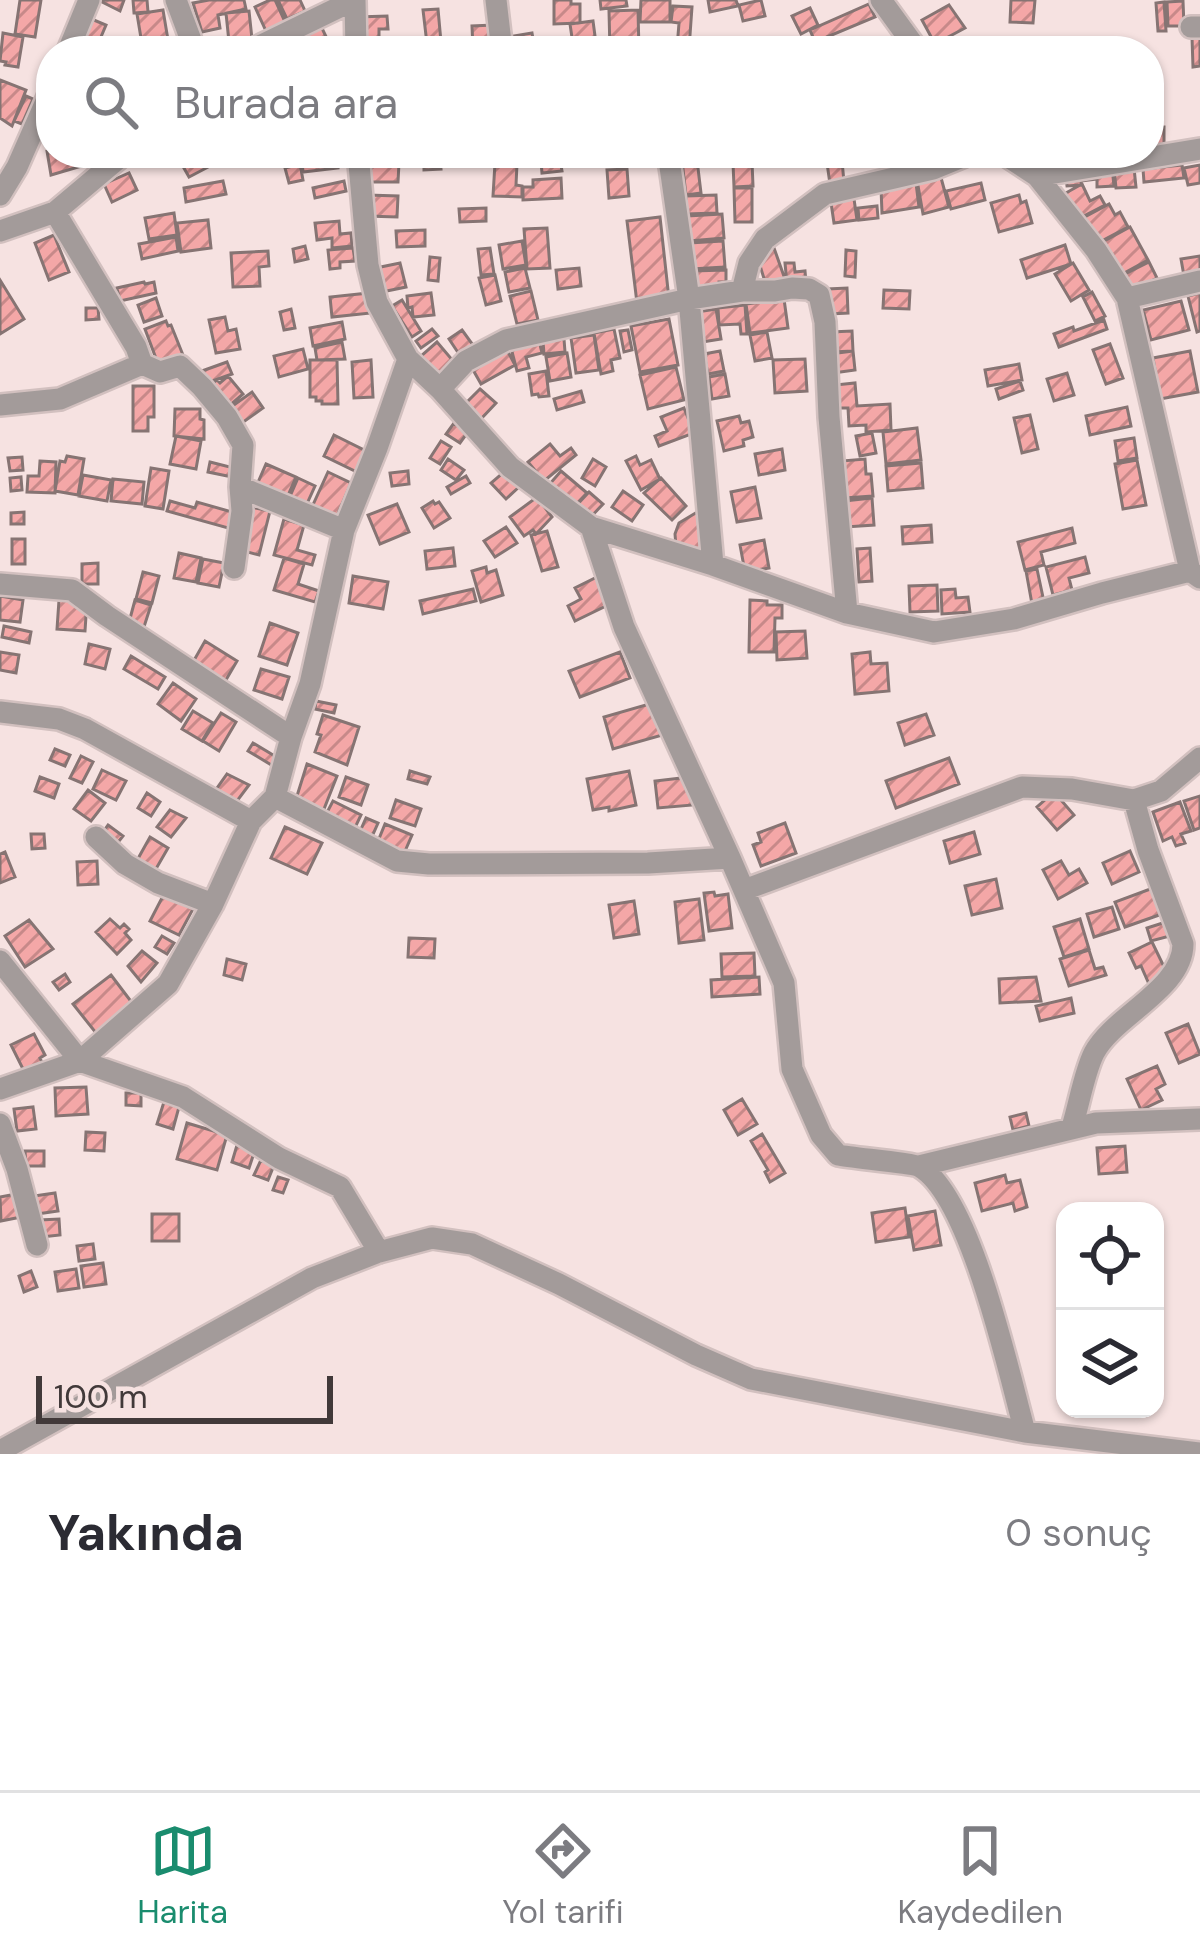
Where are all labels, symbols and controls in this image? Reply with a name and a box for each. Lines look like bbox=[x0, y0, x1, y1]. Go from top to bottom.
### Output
search box bbox=[36, 36, 1164, 168]
icon: search bbox=[78, 69, 144, 135]
text: Burada ara bbox=[174, 73, 398, 132]
map controls bbox=[1056, 1202, 1164, 1418]
button: locate bbox=[1056, 1202, 1164, 1310]
button: layers bbox=[1056, 1310, 1164, 1418]
scale bar bbox=[36, 1370, 333, 1423]
text: 100 m bbox=[54, 1375, 148, 1418]
text: Yakında bbox=[48, 1499, 244, 1566]
text: 0 sonuç bbox=[1005, 1507, 1152, 1558]
tab: Harita bbox=[137, 1818, 228, 1933]
tab: Yol tarifi bbox=[502, 1818, 623, 1933]
tab: Kaydedilen bbox=[898, 1818, 1063, 1933]

